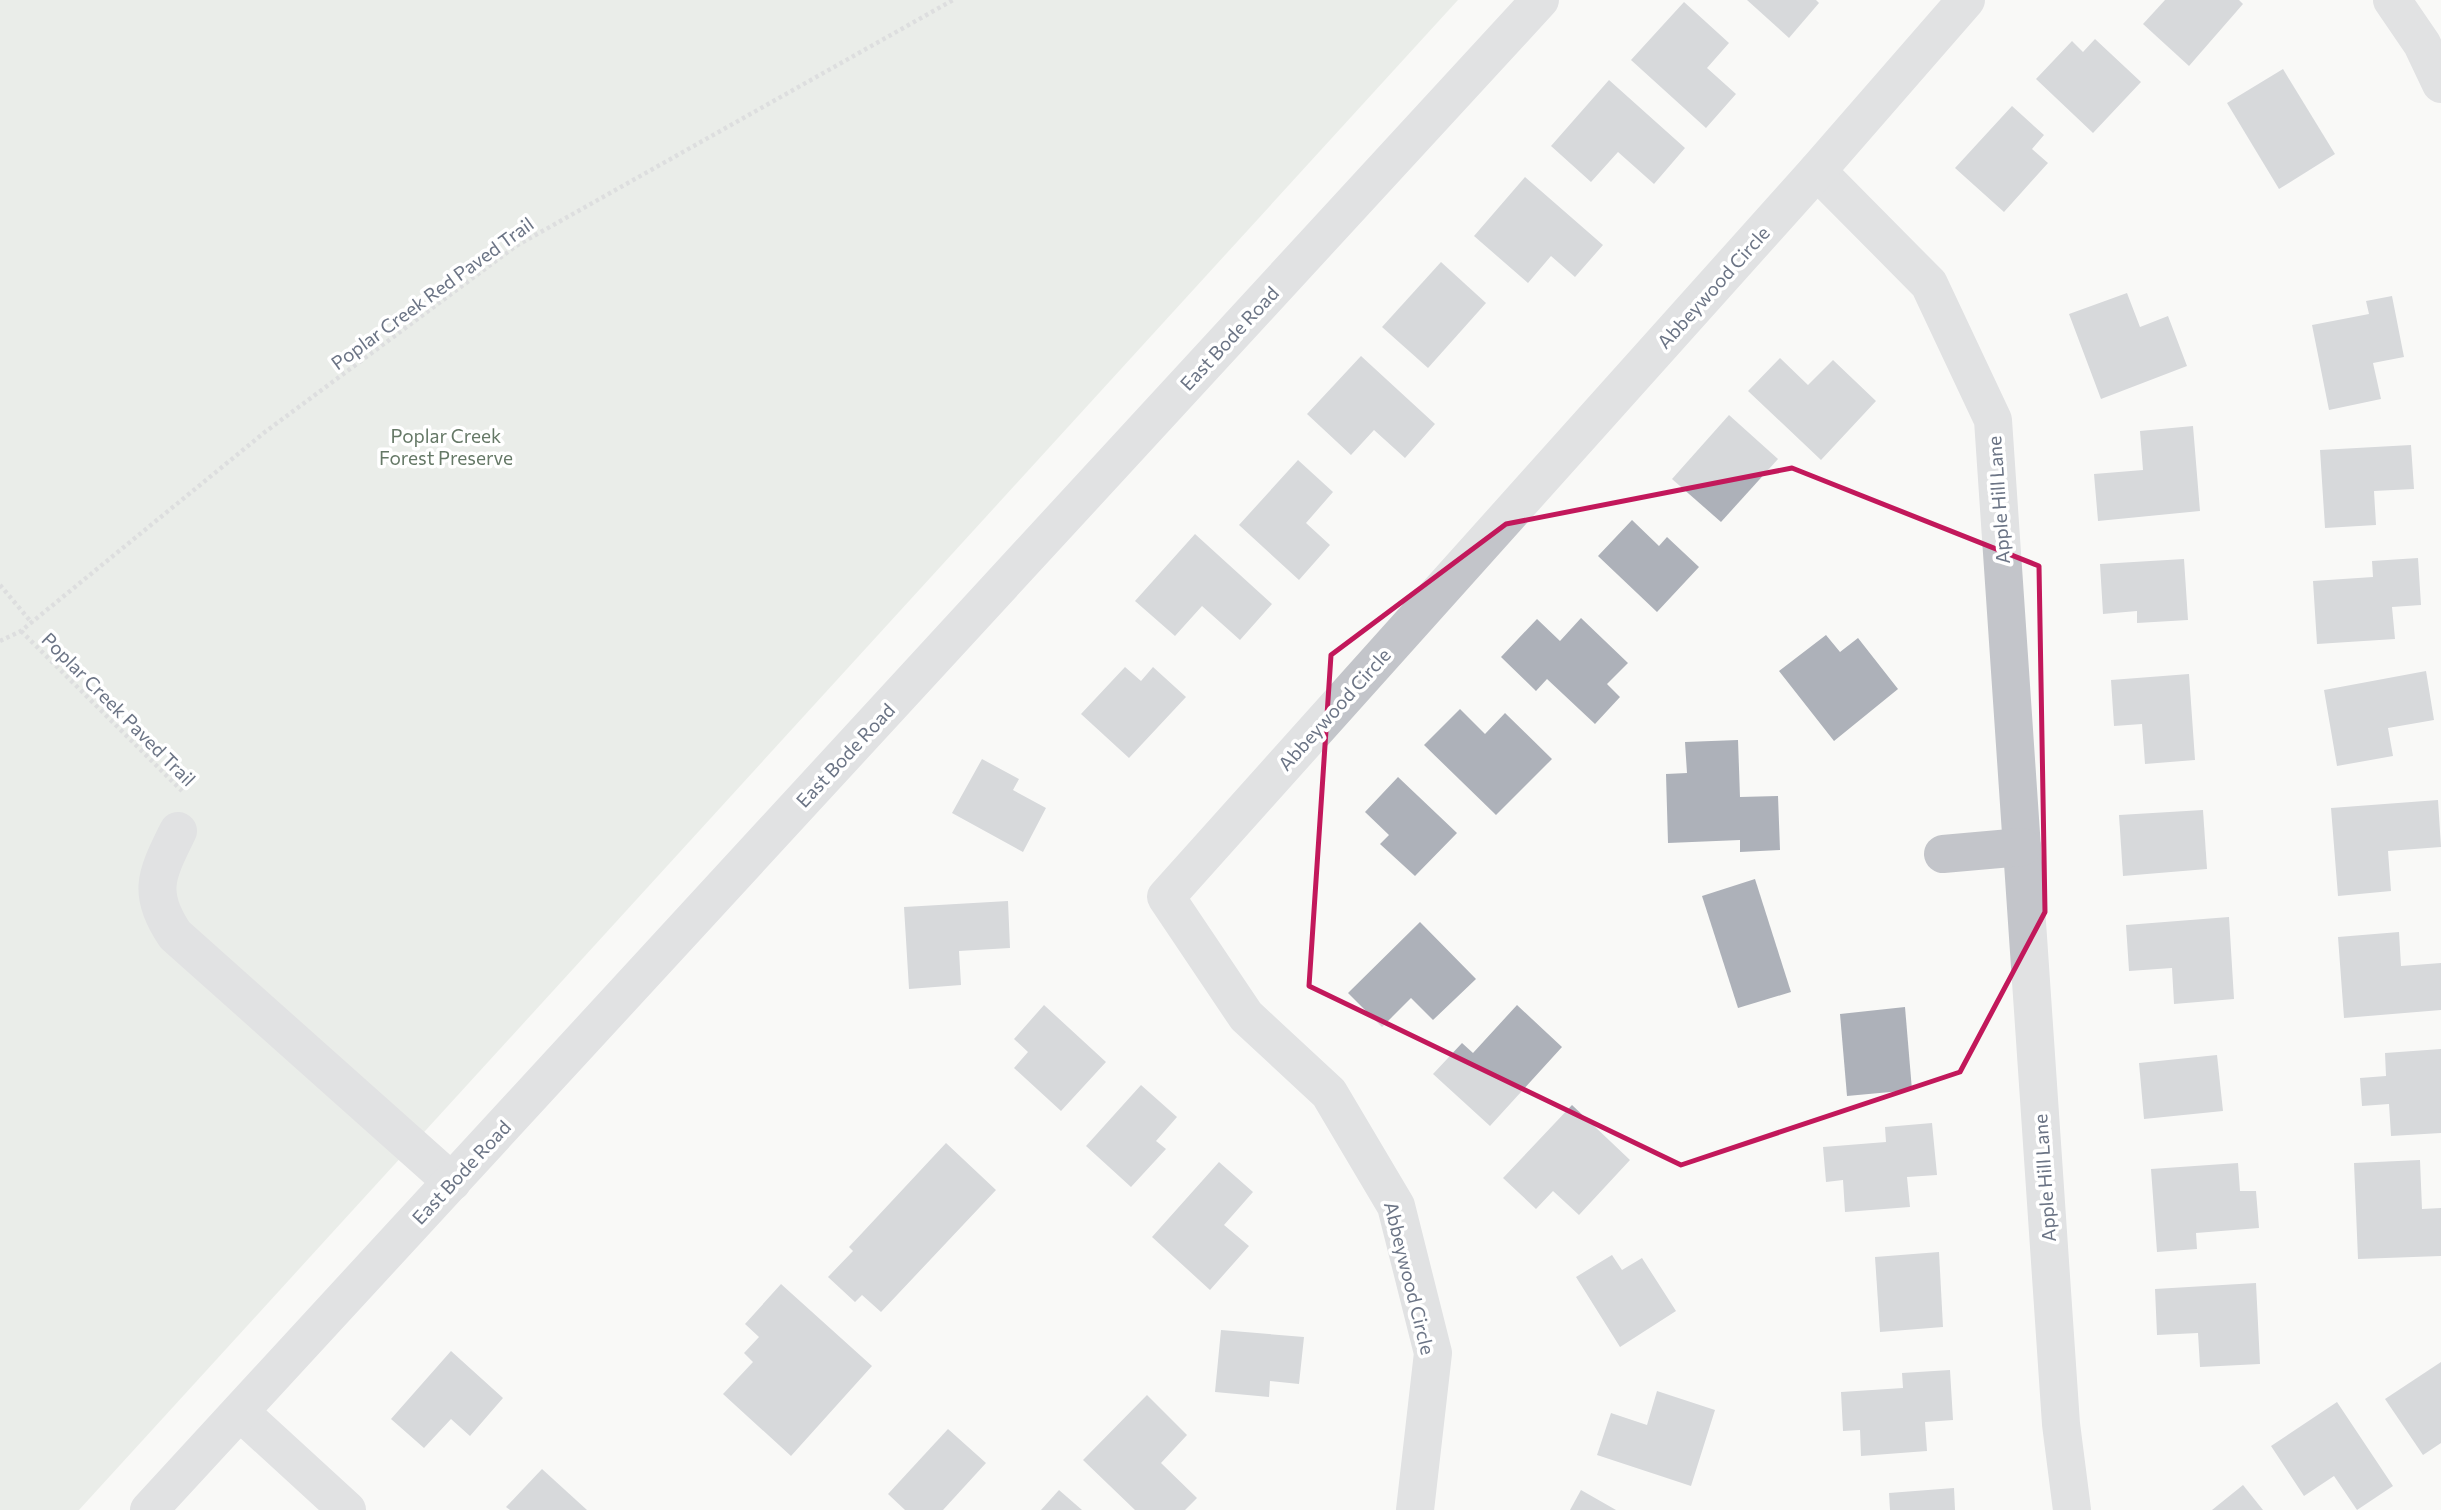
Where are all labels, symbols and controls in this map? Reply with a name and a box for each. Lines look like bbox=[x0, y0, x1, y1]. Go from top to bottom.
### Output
street label: Poplar Creek Red Paved Trail bbox=[326, 212, 538, 374]
street label: Abbeywood Circle bbox=[1652, 221, 1774, 353]
street label: East Bode Road bbox=[1175, 281, 1283, 395]
park label: Poplar Creek Forest Preserve bbox=[379, 424, 513, 469]
street label: Apple Hill Lane bbox=[1982, 435, 2014, 565]
street label: Poplar Creek Paved Trail bbox=[37, 627, 201, 791]
street label: Abbeywood Circle bbox=[1273, 643, 1395, 775]
street label: East Bode Road bbox=[791, 698, 899, 812]
street label: Apple Hill Lane bbox=[2028, 1113, 2060, 1243]
street label: East Bode Road bbox=[407, 1115, 515, 1229]
street label: Abbeywood Circle bbox=[1380, 1199, 1440, 1357]

